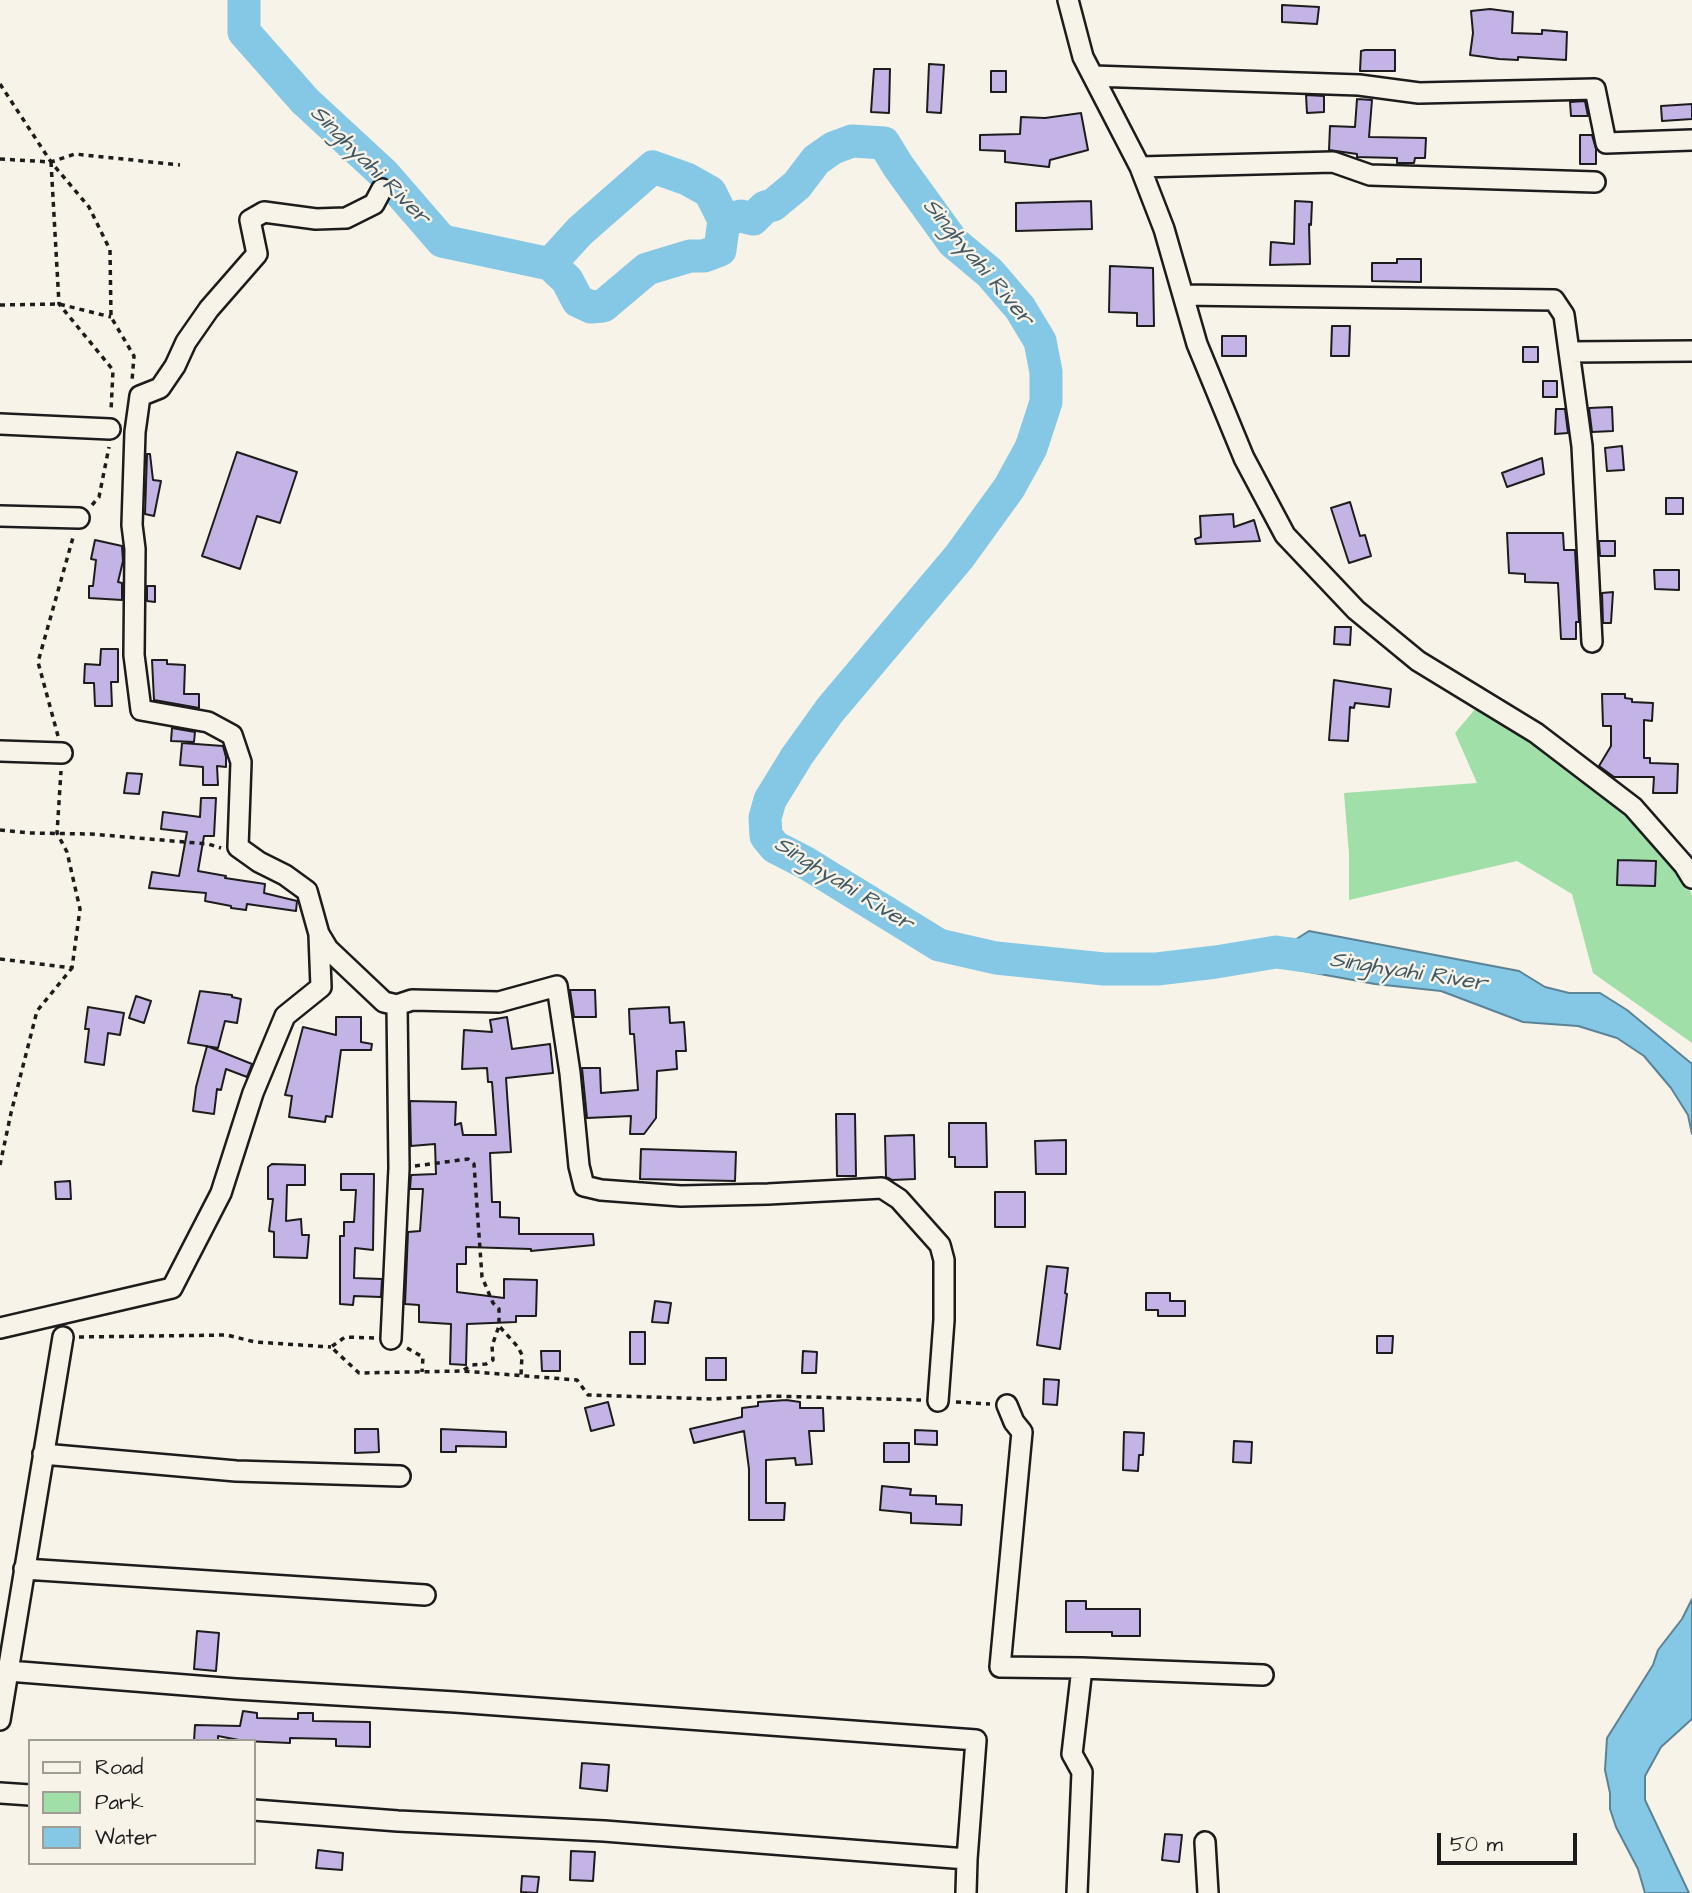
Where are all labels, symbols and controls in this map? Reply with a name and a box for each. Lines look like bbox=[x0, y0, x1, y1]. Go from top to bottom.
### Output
water label: Singhyahi River bbox=[303, 100, 435, 232]
water label: Singhyahi River bbox=[916, 193, 1038, 333]
water label: Singhyahi River bbox=[769, 831, 917, 939]
water label: Singhyahi River bbox=[1328, 947, 1488, 999]
legend bbox=[28, 1739, 256, 1865]
text: Road bbox=[95, 1753, 143, 1782]
text: Park bbox=[95, 1788, 144, 1817]
scale bar bbox=[1440, 1820, 1580, 1864]
text: Water bbox=[95, 1823, 157, 1852]
text: 50 m bbox=[1450, 1830, 1503, 1859]

